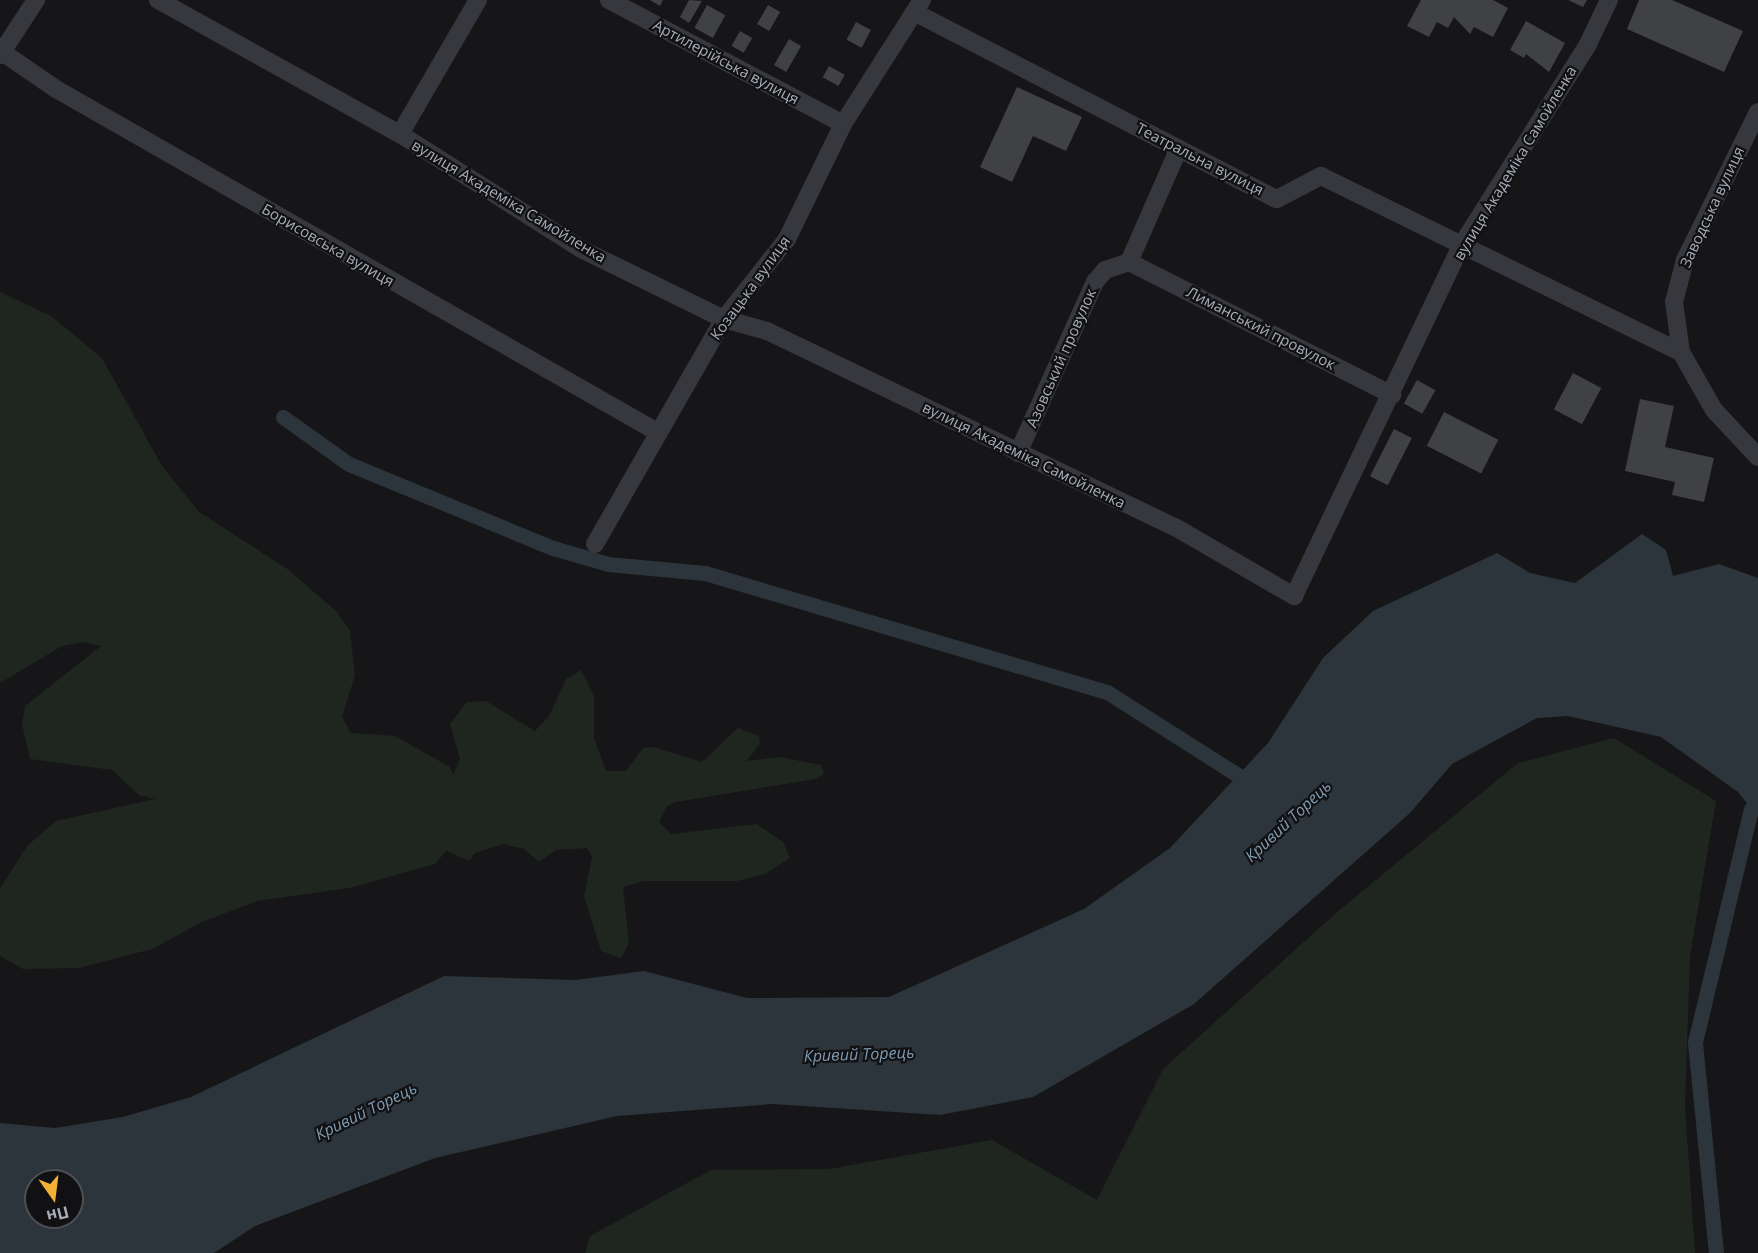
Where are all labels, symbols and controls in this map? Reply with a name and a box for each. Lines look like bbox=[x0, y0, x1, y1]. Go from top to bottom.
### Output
street label: Артилерійська вулиця bbox=[650, 16, 802, 108]
street label: вулиця Академіка Самойленка bbox=[1450, 63, 1580, 263]
street label: Театральна вулиця bbox=[1133, 119, 1267, 199]
street label: вулиця Академіка Самойленка bbox=[409, 136, 609, 266]
street label: Заводська вулиця bbox=[1676, 144, 1748, 270]
street label: Борисовська вулиця bbox=[259, 200, 397, 290]
street label: Козацька вулиця bbox=[706, 233, 794, 343]
street label: Лиманський провулок bbox=[1184, 283, 1338, 373]
street label: Азовський провулок bbox=[1022, 286, 1100, 430]
street label: вулиця Академіка Самойленка bbox=[920, 398, 1128, 512]
water label: Кривий Торець bbox=[1241, 776, 1335, 866]
water label: Кривий Торець bbox=[803, 1042, 915, 1066]
water label: Кривий Торець bbox=[312, 1078, 420, 1144]
north arrow bbox=[24, 1169, 84, 1229]
text: Пн bbox=[44, 1201, 71, 1228]

